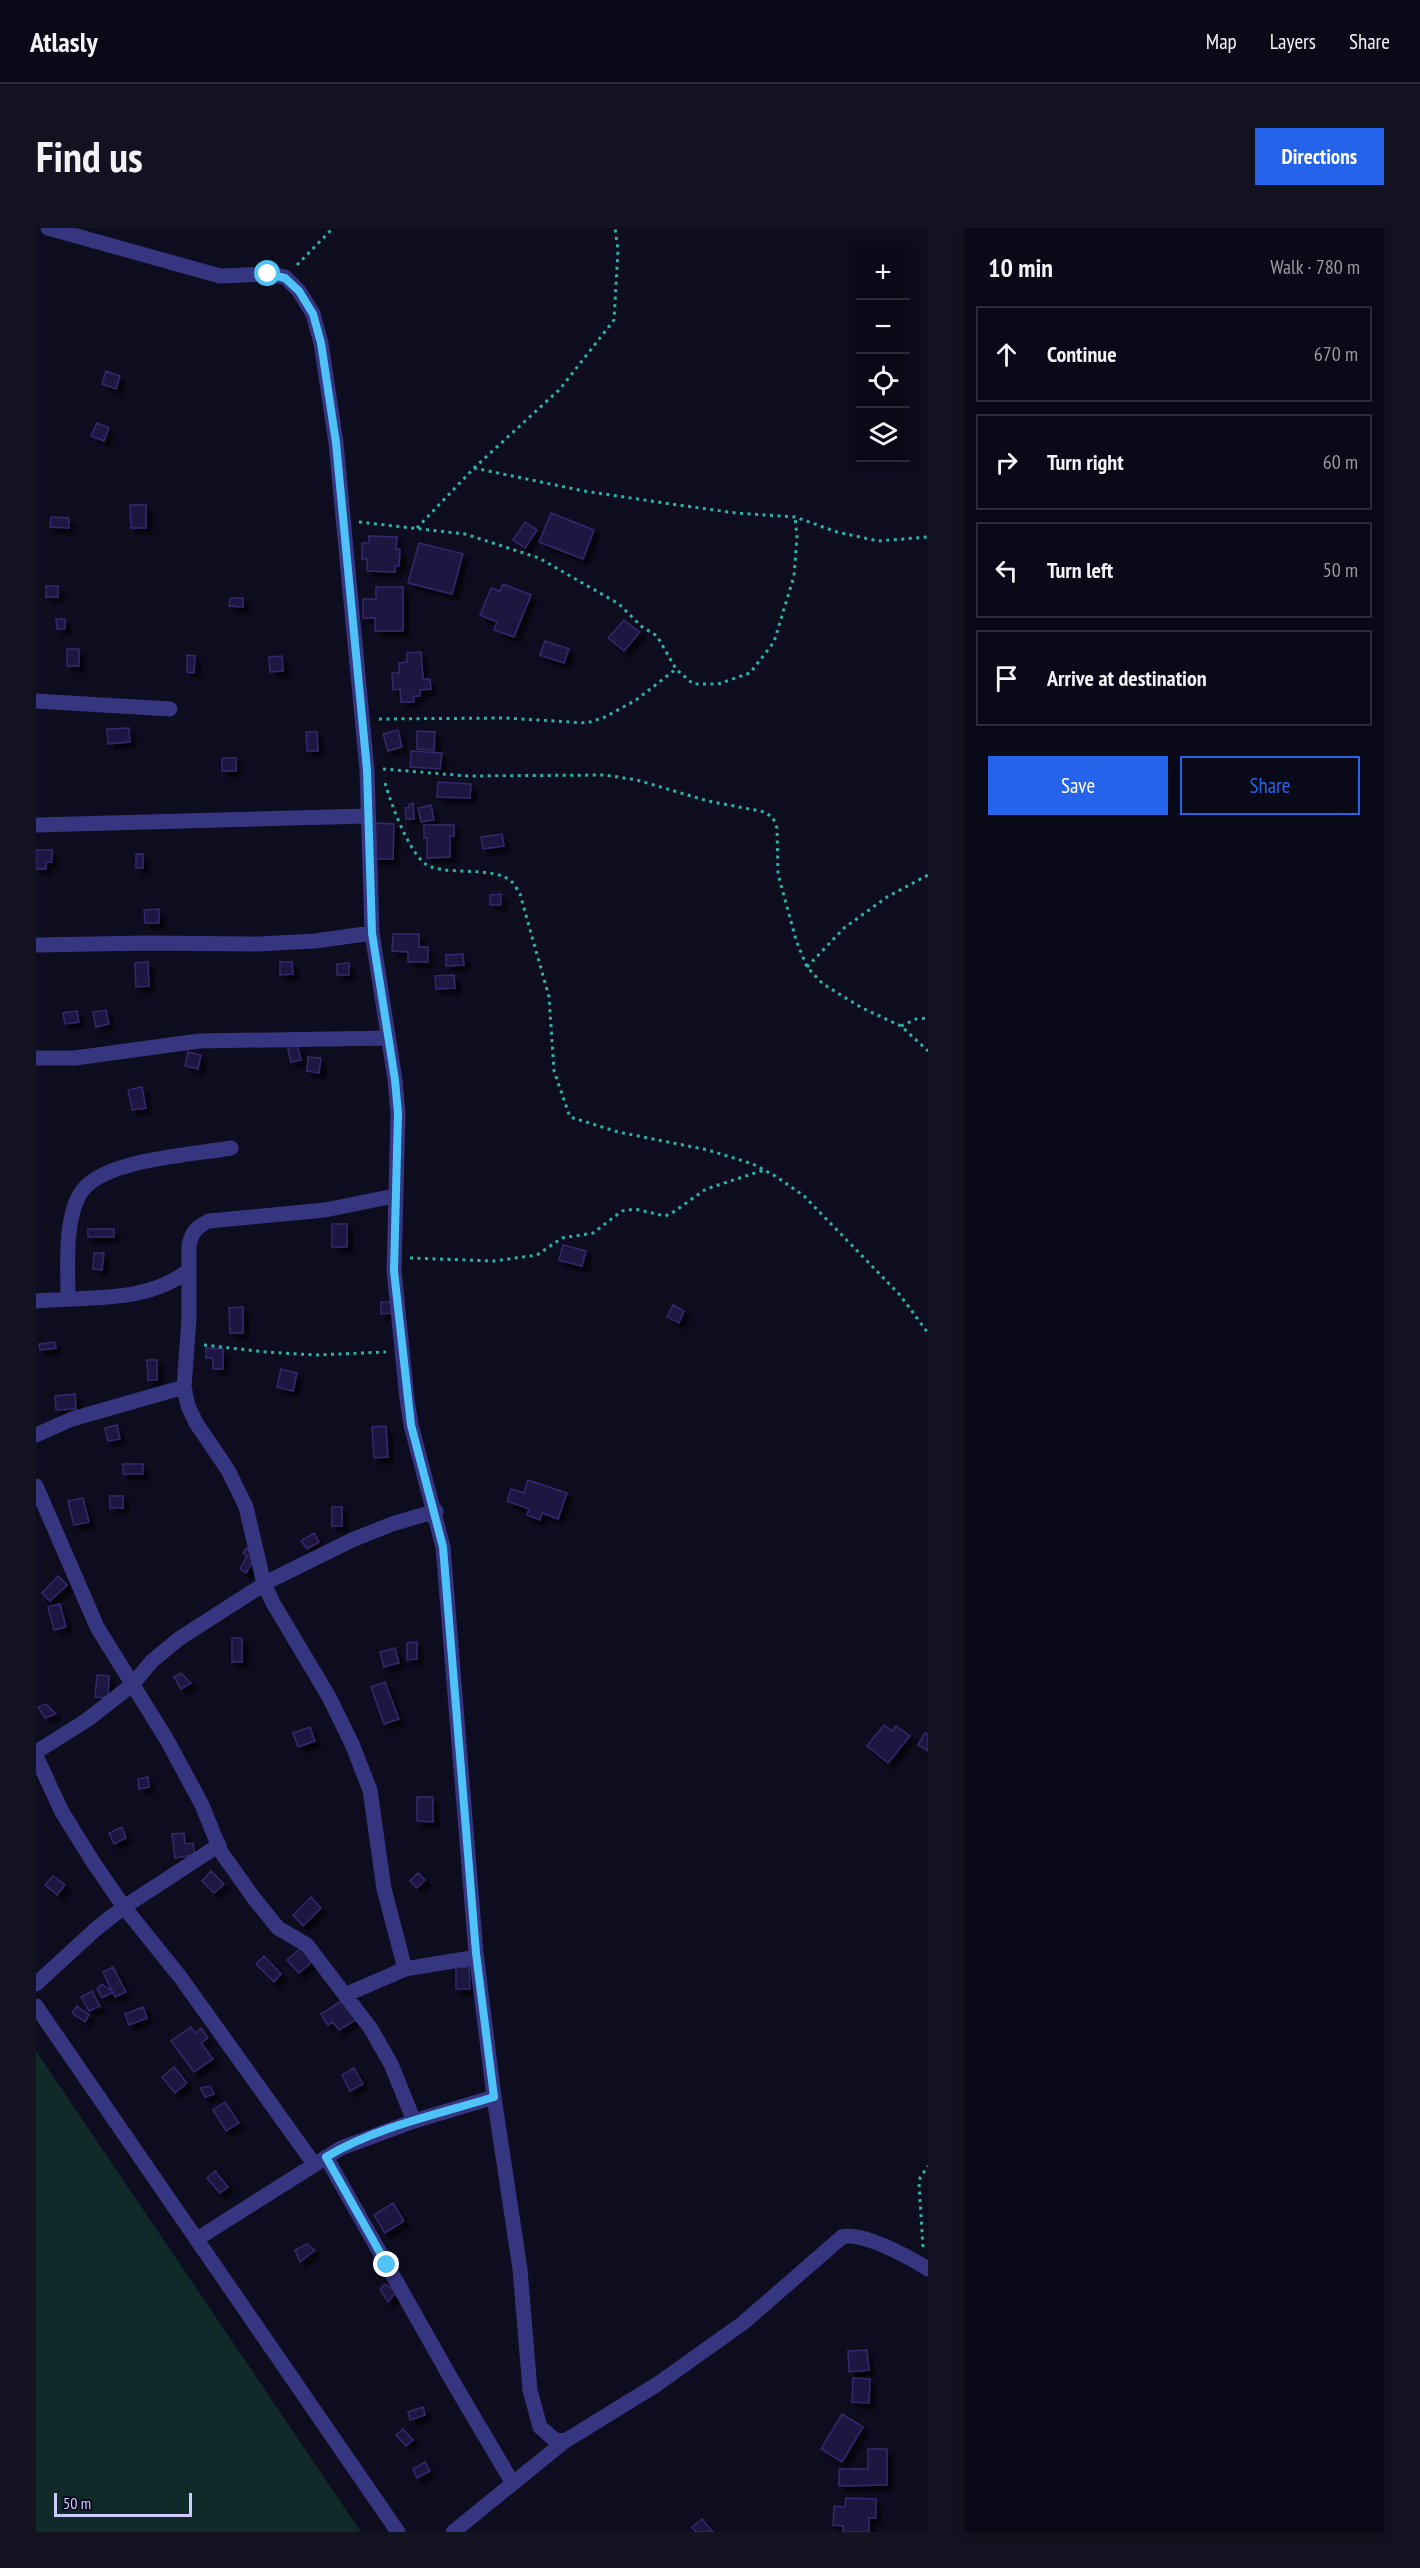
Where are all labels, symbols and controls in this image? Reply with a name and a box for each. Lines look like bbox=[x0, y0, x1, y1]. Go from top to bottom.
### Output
text: Atlasly bbox=[30, 23, 98, 60]
text: Map bbox=[1206, 28, 1237, 55]
text: Layers bbox=[1270, 28, 1316, 55]
text: Share bbox=[1349, 28, 1390, 55]
button: Directions bbox=[1255, 128, 1384, 185]
text: Find us bbox=[36, 129, 143, 184]
map controls bbox=[856, 246, 910, 462]
button: + bbox=[856, 246, 910, 300]
text: 10 min bbox=[988, 251, 1053, 284]
text: Walk · 780 m bbox=[1270, 254, 1360, 280]
route start bbox=[254, 260, 280, 286]
button: − bbox=[856, 300, 910, 354]
icon: ahead bbox=[990, 338, 1023, 371]
text: Continue bbox=[1047, 340, 1117, 368]
text: 670 m bbox=[1314, 341, 1358, 367]
button: locate bbox=[856, 354, 910, 408]
button: layers bbox=[856, 408, 910, 462]
icon: right bbox=[990, 446, 1023, 479]
text: Turn right bbox=[1047, 448, 1124, 476]
text: 60 m bbox=[1323, 449, 1358, 475]
icon: left bbox=[990, 554, 1023, 587]
text: Turn left bbox=[1047, 556, 1113, 584]
text: 50 m bbox=[1323, 557, 1358, 583]
icon: arrive bbox=[990, 662, 1023, 695]
text: Arrive at destination bbox=[1047, 664, 1207, 692]
button: Save bbox=[988, 756, 1168, 815]
button: Share bbox=[1180, 756, 1360, 815]
route end bbox=[373, 2251, 399, 2277]
scale bar bbox=[54, 2490, 192, 2518]
text: 50 m bbox=[63, 2493, 91, 2513]

